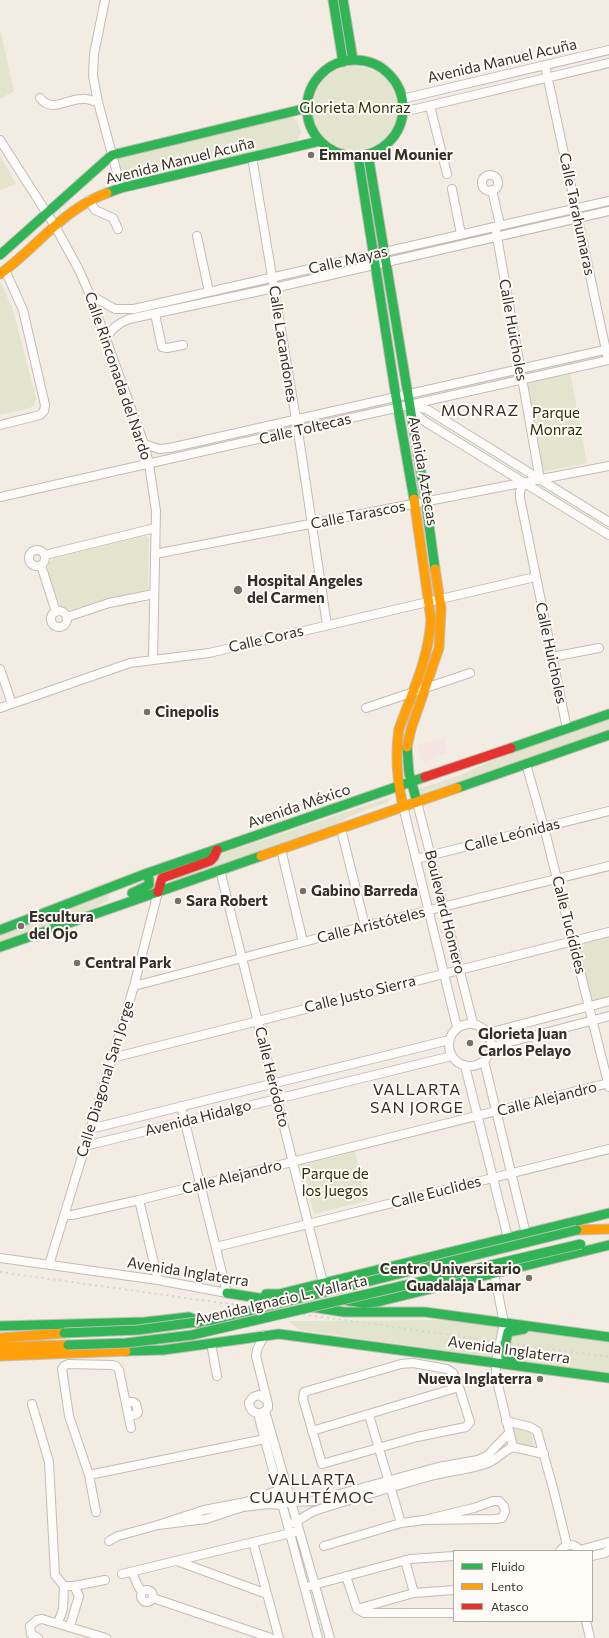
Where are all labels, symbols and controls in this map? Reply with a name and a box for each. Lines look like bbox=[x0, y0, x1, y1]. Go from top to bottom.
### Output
street label: Avenida Manuel Acuña bbox=[426, 35, 578, 87]
park label: Glorieta Monraz bbox=[299, 99, 411, 117]
street label: Avenida Manuel Acuña bbox=[104, 134, 256, 188]
place label: Emmanuel Mounier bbox=[319, 146, 453, 164]
marker: Emmanuel Mounier bbox=[306, 150, 316, 160]
street label: Calle Tarahumaras bbox=[555, 151, 599, 277]
street label: Calle Mayas bbox=[307, 242, 389, 278]
street label: Calle Huicholes bbox=[495, 277, 531, 383]
street label: Calle Lacandones bbox=[265, 284, 301, 404]
street label: Calle Rinconada del Nardo bbox=[81, 289, 155, 463]
district label: MONRAZ bbox=[441, 401, 519, 421]
park label: Parque Monraz bbox=[529, 404, 583, 439]
street label: Calle Toltecas bbox=[257, 410, 353, 448]
street label: Avenida Aztecas bbox=[405, 415, 441, 527]
street label: Calle Tarascos bbox=[309, 497, 407, 533]
place label: Hospital Angeles del Carmen bbox=[247, 572, 363, 607]
marker: Hospital Angeles del Carmen bbox=[232, 584, 244, 596]
street label: Calle Huicholes bbox=[531, 600, 571, 706]
street label: Calle Coras bbox=[227, 622, 305, 656]
place label: Cinepolis bbox=[155, 703, 219, 721]
marker: Cinepolis bbox=[142, 707, 152, 717]
street label: Avenida México bbox=[245, 780, 353, 832]
street label: Calle Leónidas bbox=[462, 814, 562, 856]
street label: Boulevard Homero bbox=[421, 848, 469, 976]
street label: Calle Tucídides bbox=[548, 874, 590, 976]
place label: Gabino Barreda bbox=[311, 882, 418, 900]
marker: Gabino Barreda bbox=[298, 886, 308, 896]
place label: Sara Robert bbox=[186, 892, 268, 910]
marker: Sara Robert bbox=[173, 896, 183, 906]
street label: Calle Aristóteles bbox=[315, 903, 427, 947]
place label: Escultura del Ojo bbox=[29, 908, 94, 943]
marker: Escultura del Ojo bbox=[16, 921, 26, 931]
place label: Central Park bbox=[85, 954, 171, 972]
marker: Central Park bbox=[72, 958, 82, 968]
street label: Calle Justo Sierra bbox=[302, 971, 418, 1017]
street label: Calle Diagonal San Jorge bbox=[73, 999, 137, 1159]
street label: Calle Heródoto bbox=[251, 1025, 293, 1129]
place label: Glorieta Juan Carlos Pelayo bbox=[478, 1025, 571, 1060]
marker: Glorieta Juan Carlos Pelayo bbox=[465, 1038, 475, 1048]
street label: Calle Alejandro bbox=[495, 1078, 599, 1120]
district label: VALLARTA SAN JORGE bbox=[370, 1080, 464, 1118]
street label: Avenida Hidalgo bbox=[143, 1096, 253, 1140]
street label: Calle Alejandro bbox=[180, 1156, 284, 1198]
park label: Parque de los Juegos bbox=[301, 1165, 369, 1200]
street label: Calle Euclides bbox=[389, 1172, 483, 1212]
street label: Avenida Inglaterra bbox=[126, 1253, 250, 1291]
place label: Centro Universitario Guadalaja Lamar bbox=[380, 1260, 521, 1295]
street label: Avenida Ignacio L. Vallarta bbox=[193, 1271, 369, 1329]
marker: Centro Universitario Guadalaja Lamar bbox=[524, 1273, 534, 1283]
street label: Avenida Inglaterra bbox=[447, 1333, 571, 1367]
place label: Nueva Inglaterra bbox=[418, 1370, 532, 1388]
marker: Nueva Inglaterra bbox=[535, 1374, 545, 1384]
district label: VALLARTA CUAUHTÉMOC bbox=[249, 1470, 375, 1508]
legend bbox=[453, 1550, 593, 1622]
text: Fluido bbox=[491, 1559, 525, 1573]
text: Lento bbox=[491, 1579, 523, 1593]
text: Atasco bbox=[491, 1599, 529, 1613]

